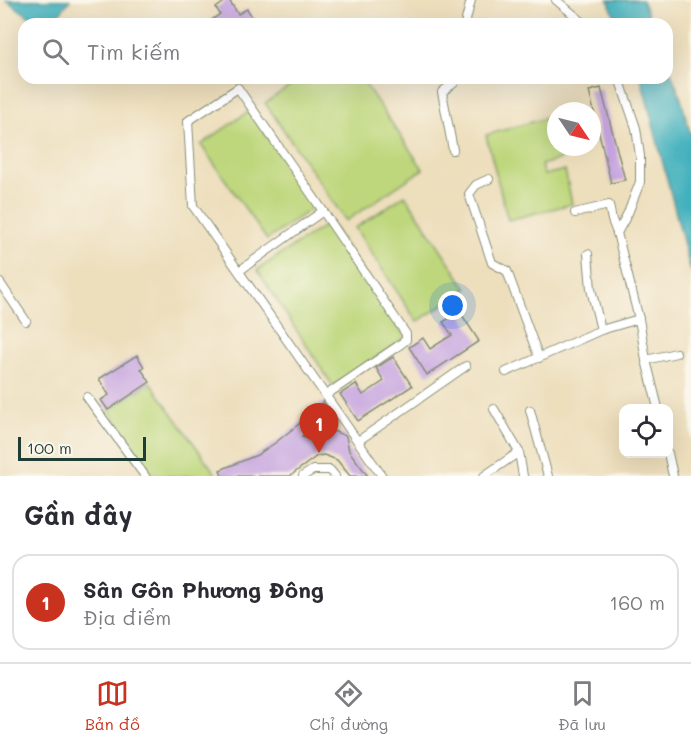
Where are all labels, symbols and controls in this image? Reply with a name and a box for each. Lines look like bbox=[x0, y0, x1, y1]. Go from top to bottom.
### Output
search box bbox=[18, 18, 673, 84]
icon: search bbox=[39, 35, 72, 68]
text: Tìm kiếm bbox=[87, 37, 180, 66]
north arrow bbox=[547, 102, 601, 156]
your location bbox=[438, 291, 467, 320]
pin: 1 bbox=[300, 404, 338, 453]
map controls bbox=[619, 404, 673, 458]
button: locate bbox=[619, 404, 673, 458]
scale bar bbox=[18, 434, 146, 462]
text: 100 m bbox=[27, 437, 72, 458]
text: Gần đây bbox=[24, 498, 133, 532]
text: Sân Gôn Phương Đông bbox=[83, 575, 324, 604]
text: 1 bbox=[41, 589, 50, 615]
text: 160 m bbox=[609, 589, 665, 615]
text: Địa điểm bbox=[83, 604, 171, 630]
tab: Bản đồ bbox=[85, 677, 140, 734]
tab: Chỉ đường bbox=[310, 677, 388, 734]
tab: Đã lưu bbox=[558, 677, 606, 734]

